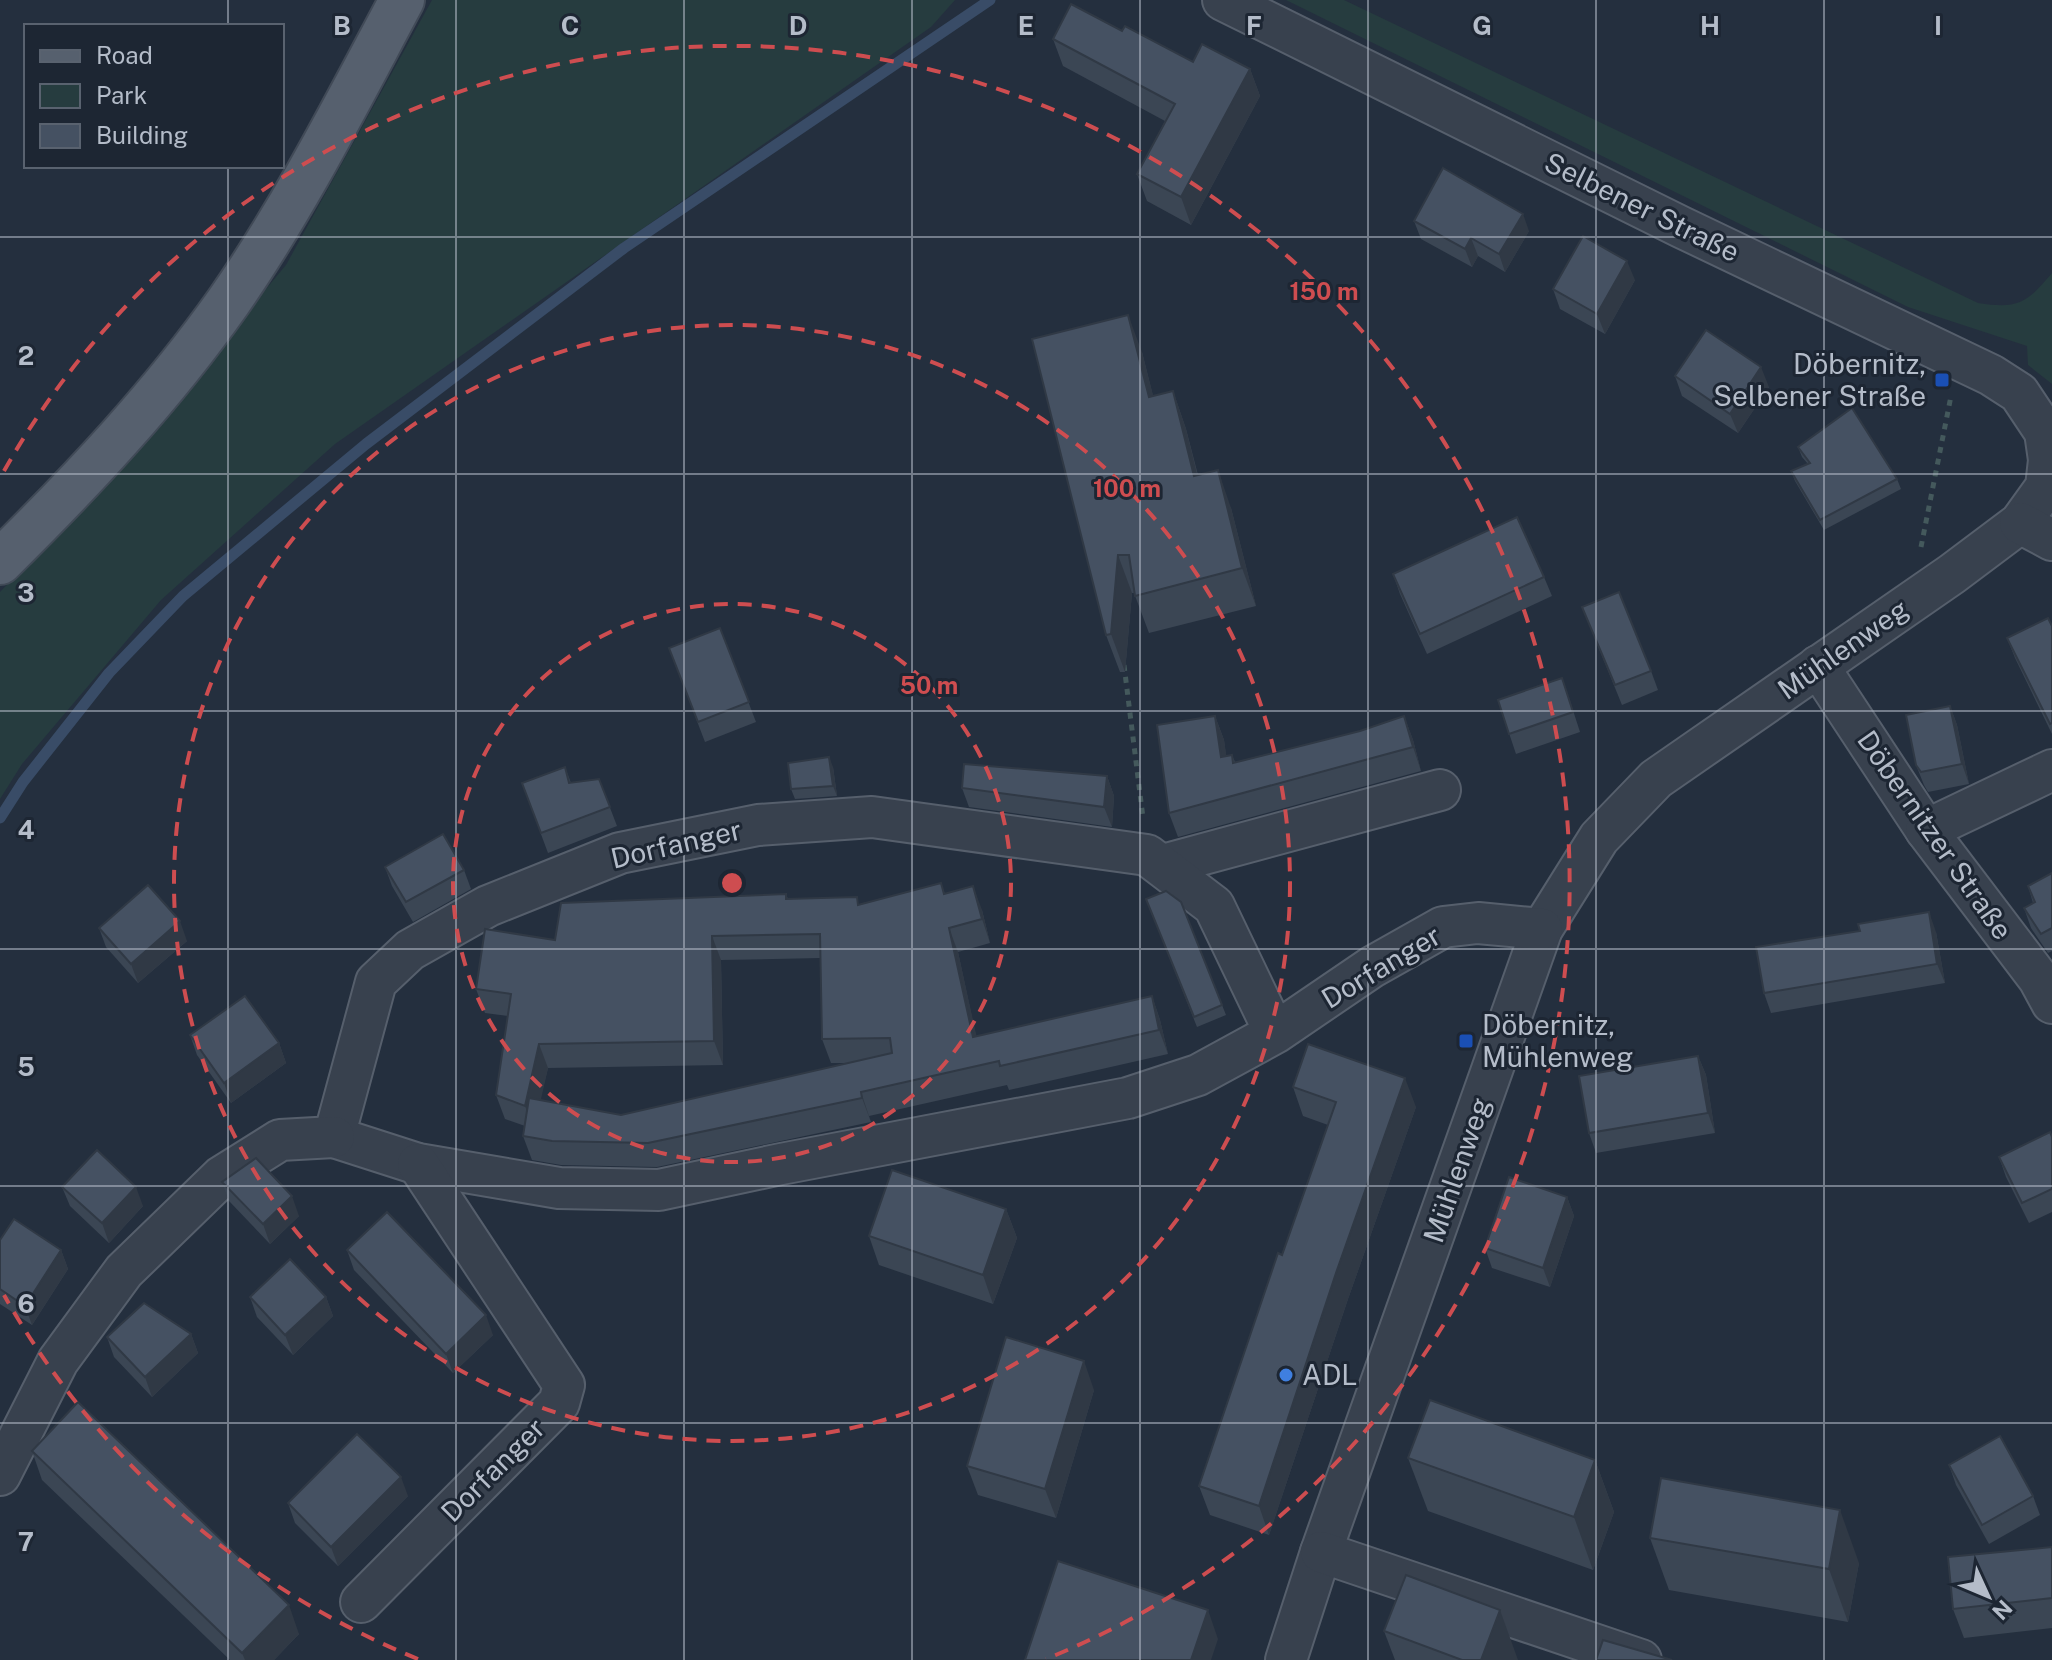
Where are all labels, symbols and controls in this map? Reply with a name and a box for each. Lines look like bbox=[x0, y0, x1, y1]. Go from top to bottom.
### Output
text: B bbox=[333, 10, 351, 41]
text: C bbox=[561, 10, 579, 41]
text: D bbox=[789, 10, 807, 41]
text: E bbox=[1018, 10, 1034, 41]
text: F bbox=[1246, 10, 1262, 41]
text: G bbox=[1472, 10, 1492, 41]
text: H bbox=[1700, 10, 1720, 41]
text: I bbox=[1934, 10, 1942, 41]
legend bbox=[24, 24, 284, 168]
text: Road bbox=[96, 41, 153, 69]
text: Park bbox=[96, 81, 147, 109]
text: Building bbox=[96, 121, 188, 149]
street label: Selbener Straße bbox=[1539, 145, 1745, 268]
text: 150 m bbox=[1290, 277, 1358, 305]
text: 2 bbox=[18, 340, 34, 371]
place label: Döbernitz, Selbener Straße bbox=[1713, 347, 1926, 412]
marker: Döbernitz, Selbener Straße bbox=[1933, 371, 1951, 389]
text: 100 m bbox=[1093, 474, 1161, 502]
text: 3 bbox=[17, 577, 35, 608]
street label: Mühlenweg bbox=[1771, 592, 1914, 706]
text: 50 m bbox=[900, 671, 958, 699]
street label: Döbernitzer Straße bbox=[1851, 724, 2020, 945]
street label: Dorfanger bbox=[607, 812, 744, 875]
text: 4 bbox=[17, 814, 35, 845]
centre of rings bbox=[718, 869, 746, 897]
street label: Dorfanger bbox=[1315, 918, 1446, 1015]
place label: Döbernitz, Mühlenweg bbox=[1482, 1008, 1633, 1073]
marker: Döbernitz, Mühlenweg bbox=[1457, 1032, 1475, 1050]
text: 5 bbox=[17, 1051, 35, 1082]
street label: Mühlenweg bbox=[1416, 1093, 1497, 1247]
text: 6 bbox=[17, 1288, 35, 1319]
place label: ADL bbox=[1302, 1358, 1357, 1391]
marker: ADL bbox=[1277, 1366, 1295, 1384]
street label: Dorfanger bbox=[434, 1411, 551, 1528]
text: 7 bbox=[18, 1526, 34, 1557]
north arrow bbox=[1948, 1556, 2028, 1636]
text: N bbox=[1987, 1595, 2018, 1625]

